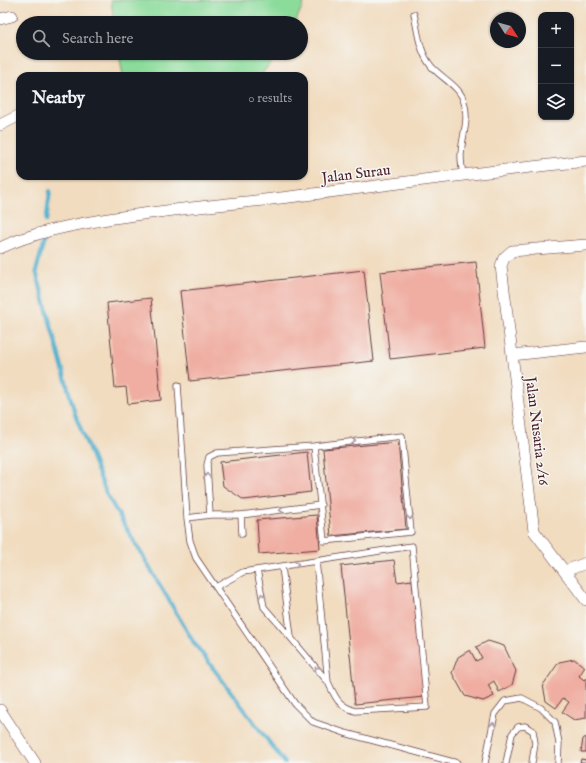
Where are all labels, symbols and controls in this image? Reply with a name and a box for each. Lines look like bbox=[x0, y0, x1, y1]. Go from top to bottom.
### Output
north arrow bbox=[490, 12, 526, 48]
map controls bbox=[538, 12, 574, 120]
button: + bbox=[538, 12, 574, 48]
search box bbox=[16, 16, 308, 60]
icon: search bbox=[30, 27, 52, 49]
text: Search here bbox=[62, 29, 133, 48]
button: − bbox=[538, 48, 574, 84]
button: layers bbox=[538, 84, 574, 120]
text: Nearby bbox=[32, 88, 85, 109]
text: 0 results bbox=[248, 90, 292, 107]
street label: Jalan Surau bbox=[318, 160, 392, 188]
street label: Jalan Nusaria 2/16 bbox=[521, 374, 553, 487]
one-way arrow bbox=[350, 437, 356, 446]
one-way arrow bbox=[203, 473, 212, 479]
one-way arrow bbox=[279, 505, 285, 514]
one-way arrow bbox=[405, 514, 414, 520]
one-way arrow bbox=[293, 560, 299, 569]
one-way arrow bbox=[258, 592, 267, 599]
one-way arrow bbox=[314, 666, 321, 674]
one-way arrow bbox=[488, 722, 496, 728]

